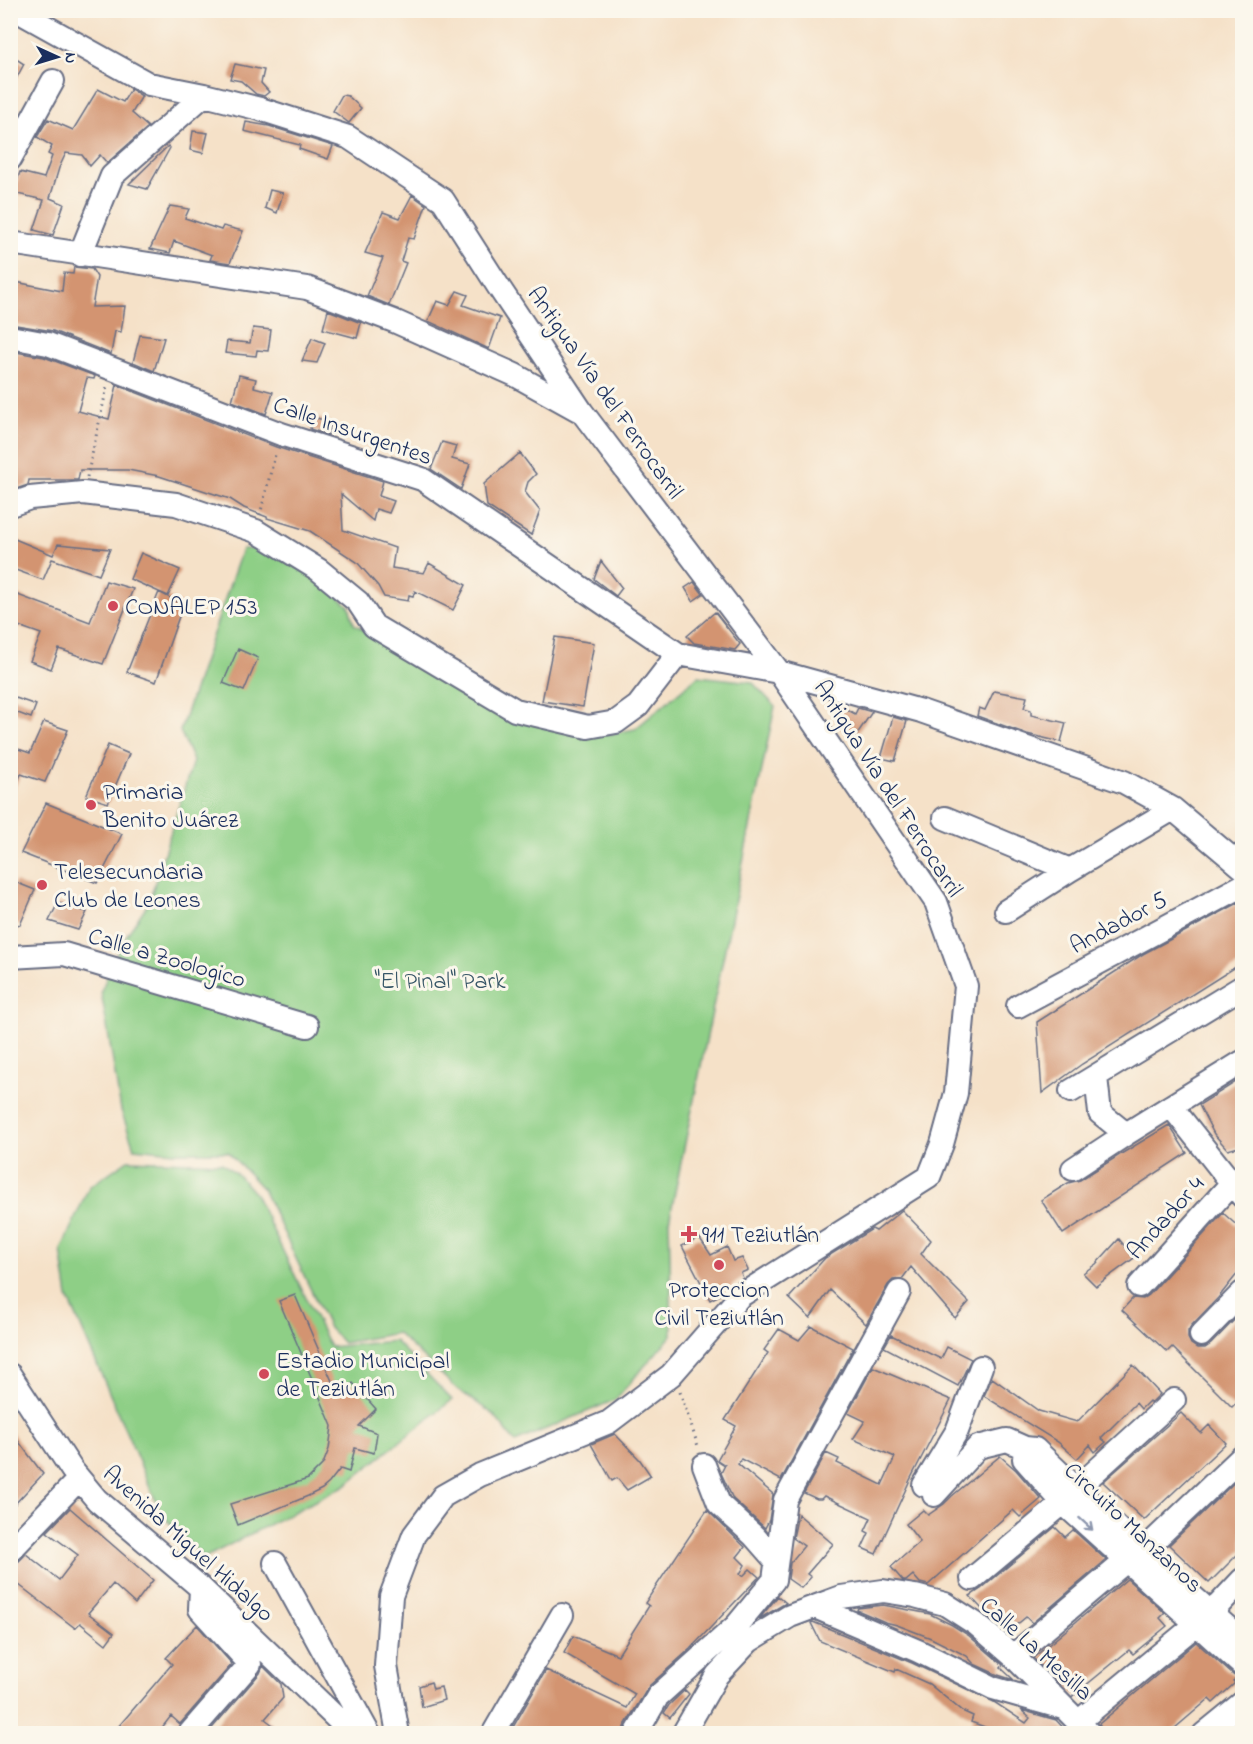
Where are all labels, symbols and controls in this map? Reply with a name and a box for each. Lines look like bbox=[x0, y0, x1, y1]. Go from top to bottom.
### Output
north arrow bbox=[27, 27, 87, 87]
text: N bbox=[58, 52, 82, 64]
street label: Antigua Vía del Ferrocarril bbox=[517, 280, 691, 507]
street label: Calle Insurgentes bbox=[268, 389, 436, 476]
place label: CONALEP 153 bbox=[125, 591, 257, 626]
marker: CONALEP 153 bbox=[106, 599, 120, 613]
street label: Antigua Vía del Ferrocarril bbox=[803, 674, 970, 905]
place label: Primaria Benito Juárez bbox=[102, 776, 239, 839]
marker: Primaria Benito Juárez bbox=[84, 798, 98, 812]
place label: Telesecundaria Club de Leones bbox=[54, 856, 204, 919]
marker: Telesecundaria Club de Leones bbox=[35, 878, 49, 892]
street label: Andador 5 bbox=[1064, 884, 1175, 965]
street label: Calle a Zoologico bbox=[83, 920, 249, 999]
park label: "El Pinal" Park bbox=[375, 965, 506, 1000]
street label: Andador 4 bbox=[1120, 1169, 1214, 1268]
place label: 911 Teziutlán bbox=[702, 1219, 819, 1254]
marker: 911 Teziutlán bbox=[680, 1225, 698, 1243]
marker: Proteccion Civil Teziutlán bbox=[712, 1258, 726, 1272]
place label: Proteccion Civil Teziutlán bbox=[654, 1274, 784, 1337]
place label: Estadio Municipal de Teziutlán bbox=[276, 1345, 449, 1408]
marker: Estadio Municipal de Teziutlán bbox=[257, 1367, 271, 1381]
street label: Circuito Manzanos bbox=[1055, 1455, 1210, 1603]
street label: Avenida Miguel Hidalgo bbox=[94, 1458, 281, 1632]
one-way arrow bbox=[1078, 1517, 1093, 1531]
street label: Calle La Mesilla bbox=[971, 1589, 1100, 1710]

